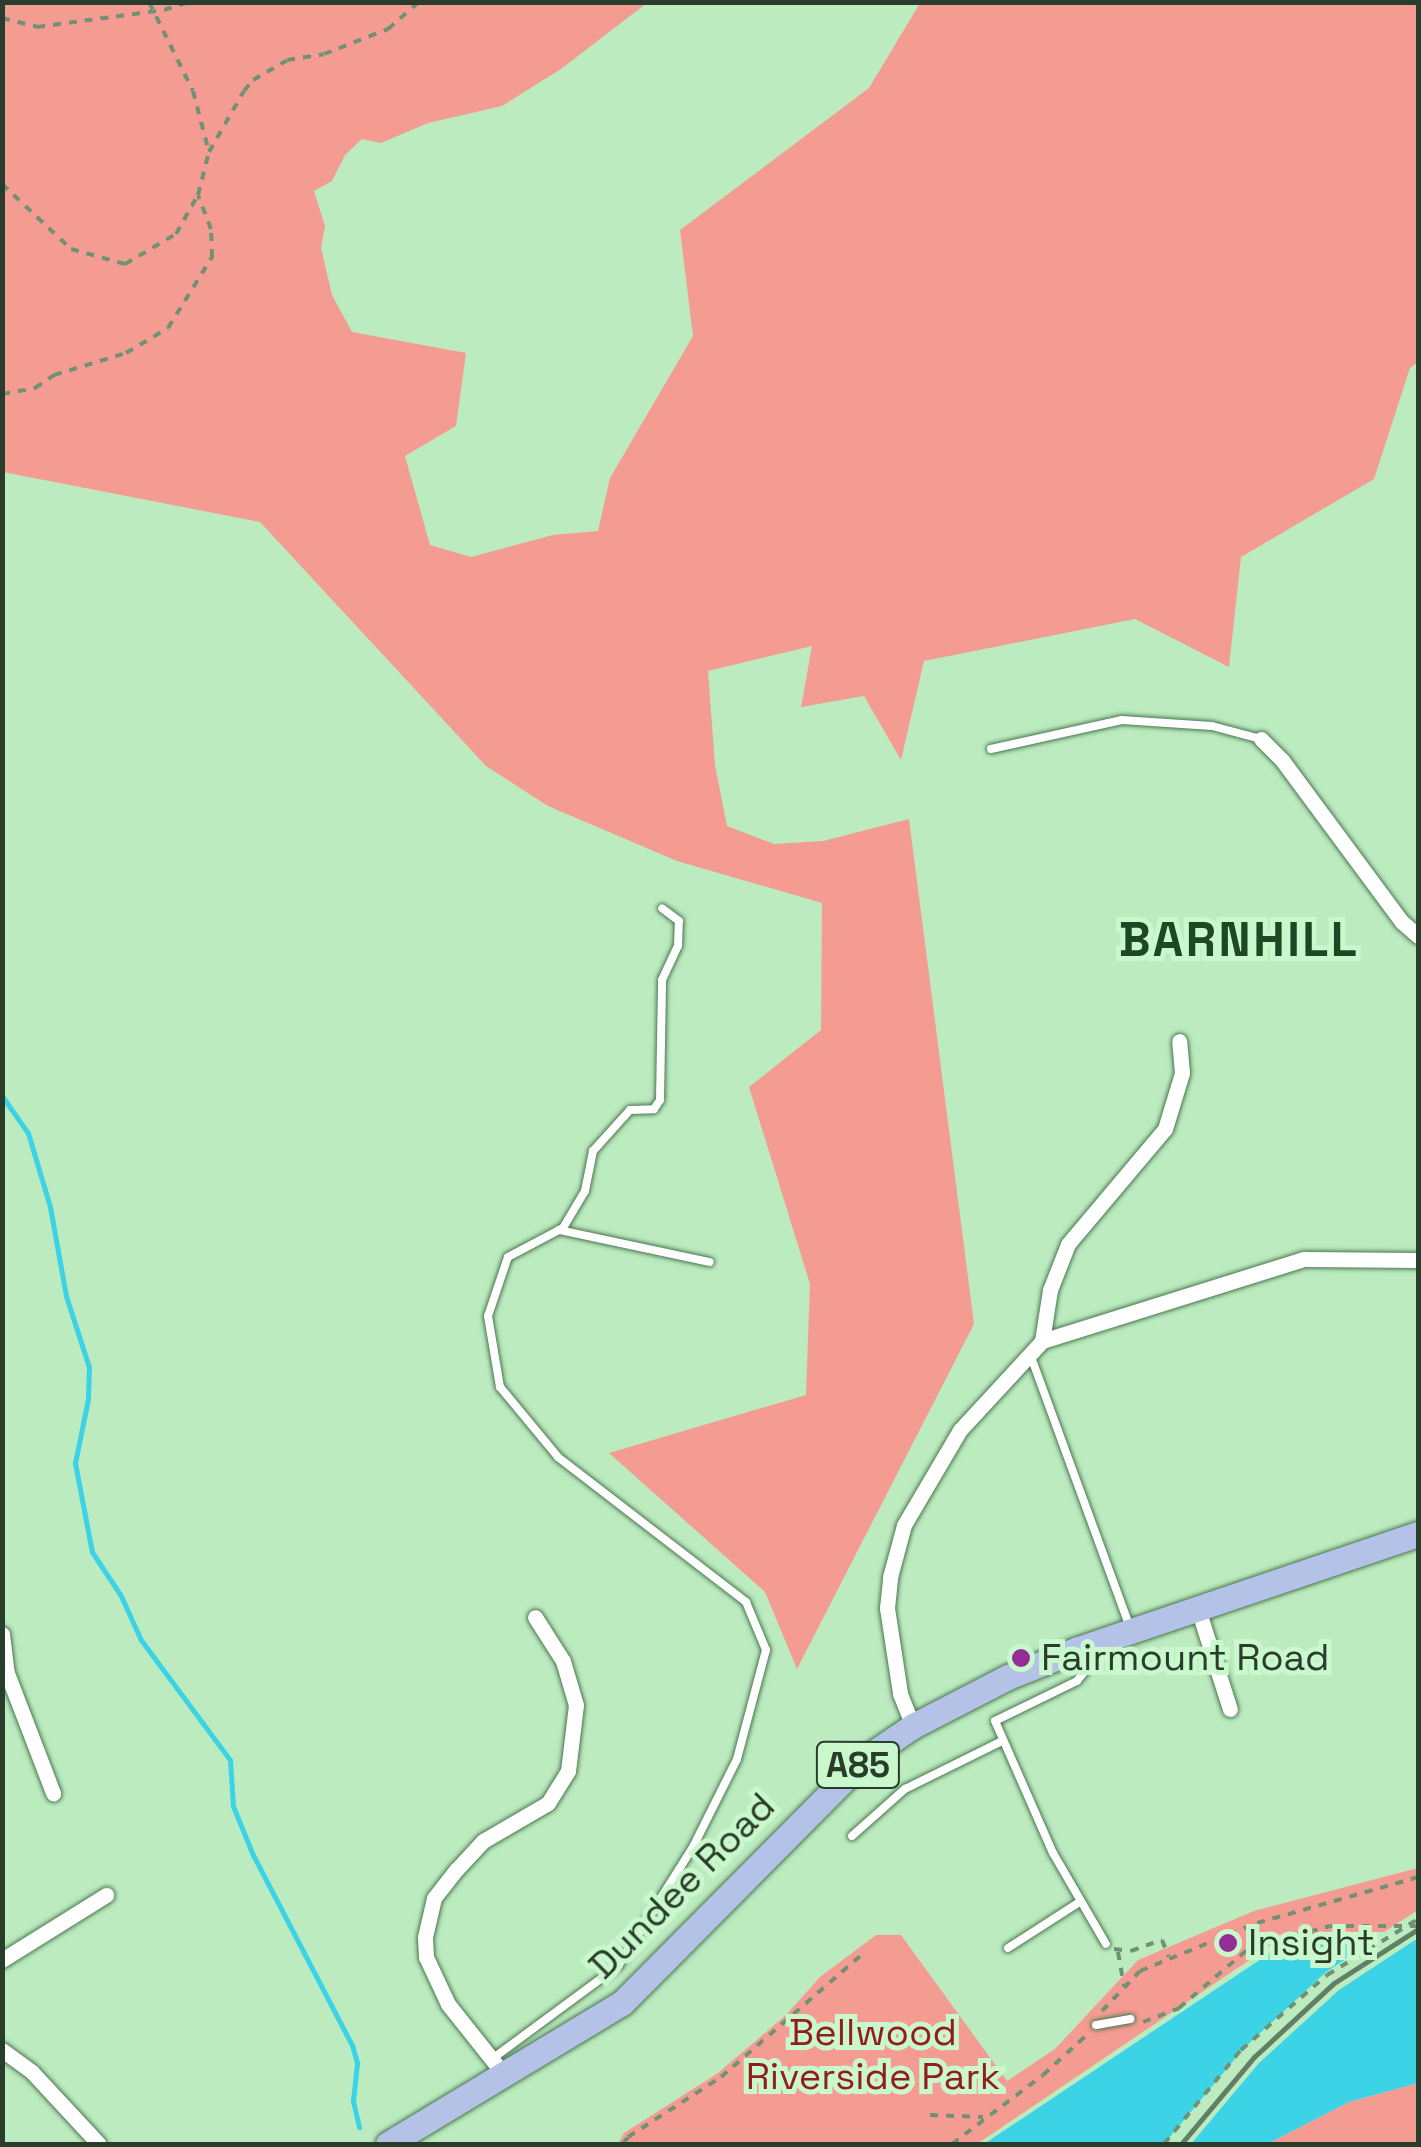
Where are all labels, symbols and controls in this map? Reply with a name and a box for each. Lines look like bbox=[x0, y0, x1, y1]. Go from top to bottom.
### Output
district label: BARNHILL bbox=[1119, 911, 1359, 969]
place label: Fairmount Road bbox=[1041, 1635, 1329, 1681]
marker: Fairmount Road bbox=[1010, 1647, 1032, 1669]
road number: A85 bbox=[816, 1735, 900, 1795]
street label: Dundee Road bbox=[580, 1784, 784, 1988]
place label: Insight bbox=[1248, 1920, 1375, 1966]
marker: Insight bbox=[1217, 1932, 1239, 1954]
park label: Bellwood Riverside Park bbox=[746, 2010, 1000, 2100]

